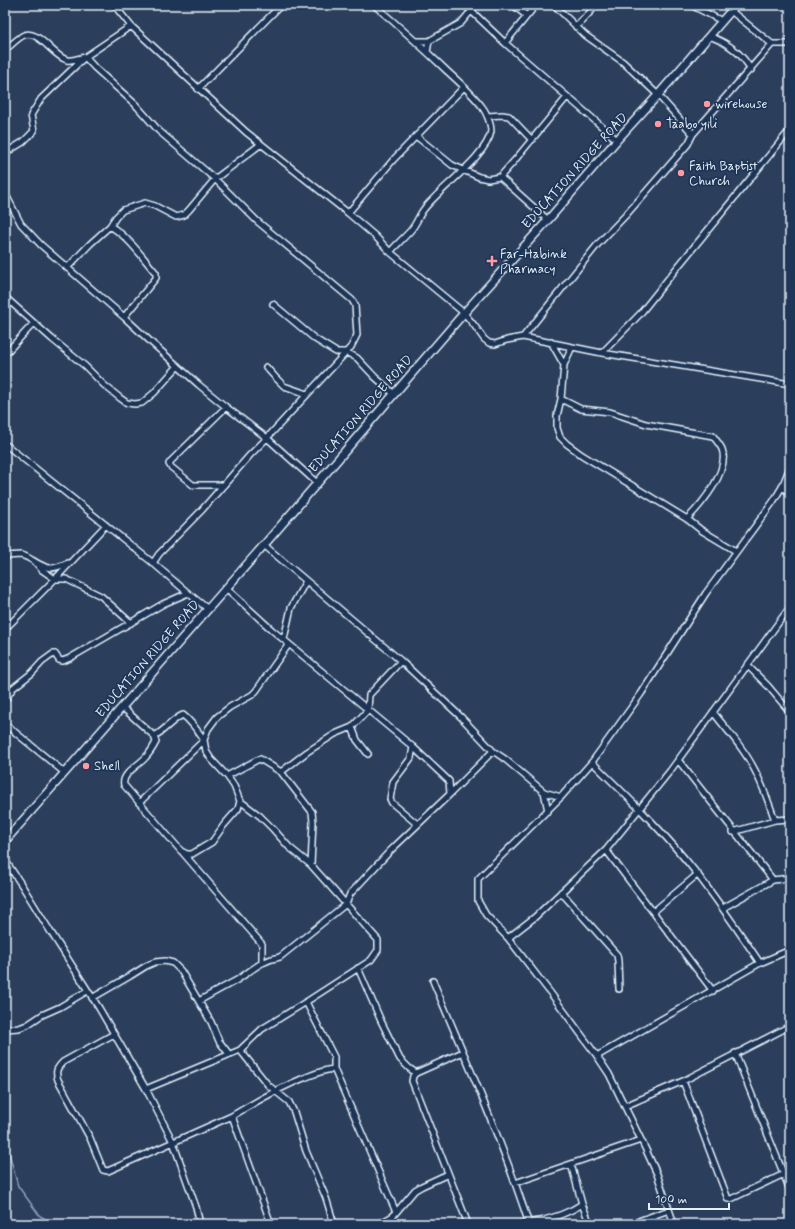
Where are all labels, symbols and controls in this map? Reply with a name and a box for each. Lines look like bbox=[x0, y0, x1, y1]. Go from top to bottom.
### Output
place label: wirehouse bbox=[715, 96, 767, 113]
marker: wirehouse bbox=[702, 99, 712, 109]
street label: EDUCATION RIDGE ROAD bbox=[518, 109, 632, 233]
place label: Taabo yili bbox=[666, 116, 718, 133]
marker: Taabo yili bbox=[653, 119, 663, 129]
place label: Faith Baptist Church bbox=[689, 158, 758, 190]
marker: Faith Baptist Church bbox=[676, 168, 686, 178]
place label: Far-Habink Pharmacy bbox=[500, 246, 567, 278]
marker: Far-Habink Pharmacy bbox=[487, 256, 497, 266]
street label: EDUCATION RIDGE ROAD bbox=[305, 352, 417, 476]
street label: EDUCATION RIDGE ROAD bbox=[92, 597, 204, 721]
place label: Shell bbox=[94, 758, 120, 775]
marker: Shell bbox=[81, 761, 91, 771]
scale bar bbox=[649, 1185, 729, 1211]
text: 100 m bbox=[655, 1192, 687, 1208]

